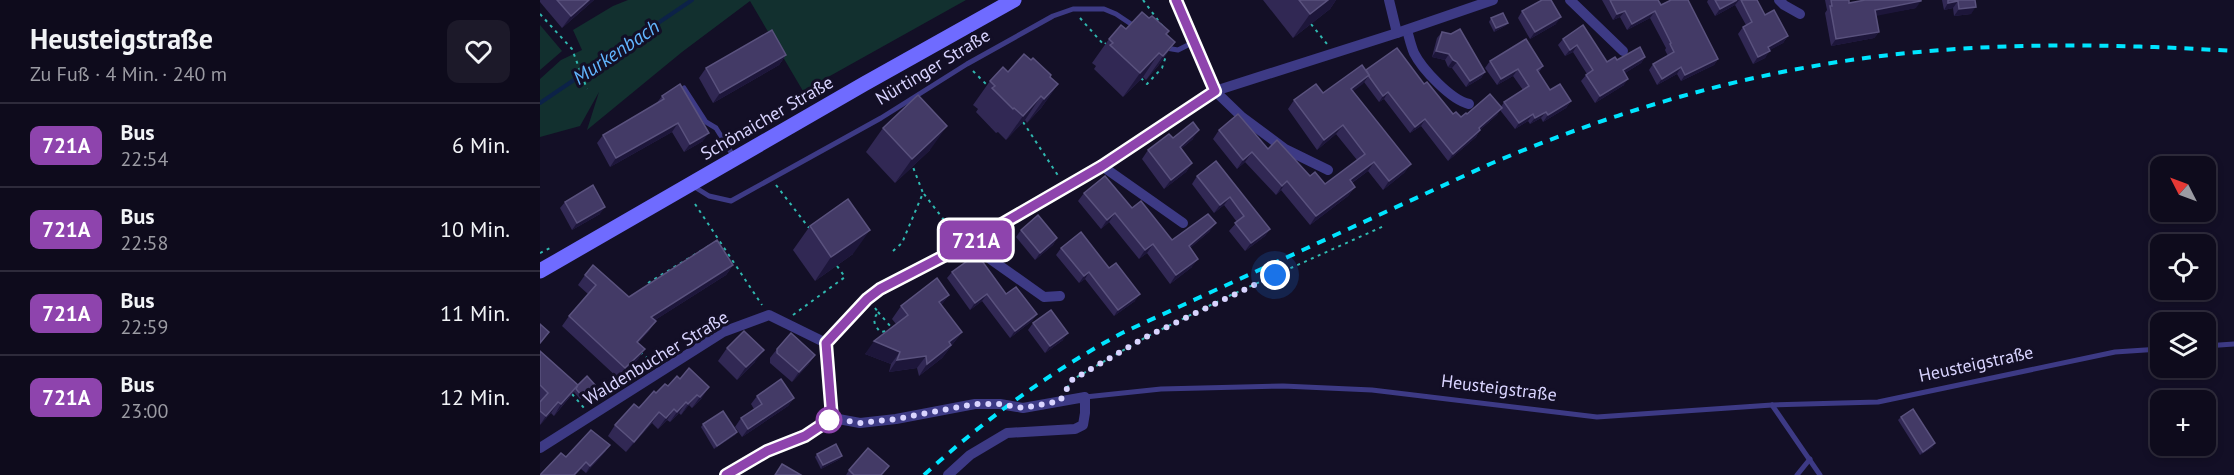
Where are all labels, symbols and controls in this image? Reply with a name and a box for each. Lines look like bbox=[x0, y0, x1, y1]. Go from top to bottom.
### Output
water label: Murkenbach bbox=[568, 13, 664, 91]
text: Heusteigstraße bbox=[30, 20, 213, 57]
button: heart bbox=[447, 20, 510, 83]
street label: Nürtinger Straße bbox=[871, 23, 994, 110]
text: Zu Fuß · 4 Min. · 240 m bbox=[30, 61, 227, 87]
street label: Schönaicher Straße bbox=[696, 70, 837, 165]
text: Bus bbox=[120, 118, 155, 146]
text: 6 Min. bbox=[452, 131, 510, 159]
text: 721A bbox=[42, 132, 90, 159]
text: 22:54 bbox=[120, 146, 168, 172]
north arrow bbox=[2150, 156, 2216, 222]
map controls bbox=[2150, 156, 2216, 456]
text: Bus bbox=[120, 202, 155, 230]
text: 10 Min. bbox=[440, 215, 510, 243]
text: 721A bbox=[42, 216, 90, 243]
line badge: 721A bbox=[934, 220, 1018, 260]
text: 721A bbox=[952, 227, 1000, 254]
text: 22:58 bbox=[120, 230, 168, 256]
button: locate bbox=[2150, 234, 2216, 300]
your location bbox=[1260, 260, 1290, 290]
text: Bus bbox=[120, 286, 155, 314]
text: 11 Min. bbox=[440, 299, 510, 327]
text: 721A bbox=[42, 300, 90, 327]
street label: Waldenbucher Straße bbox=[579, 305, 732, 410]
button: layers bbox=[2150, 312, 2216, 378]
text: 22:59 bbox=[120, 314, 168, 340]
street label: Heusteigstraße bbox=[1916, 340, 2035, 387]
street label: Heusteigstraße bbox=[1440, 369, 1558, 406]
text: Bus bbox=[120, 370, 155, 398]
text: 12 Min. bbox=[440, 383, 510, 411]
text: 721A bbox=[42, 384, 90, 411]
button: + bbox=[2150, 390, 2216, 456]
text: 23:00 bbox=[120, 398, 168, 424]
unlabelled marker bbox=[816, 407, 842, 433]

